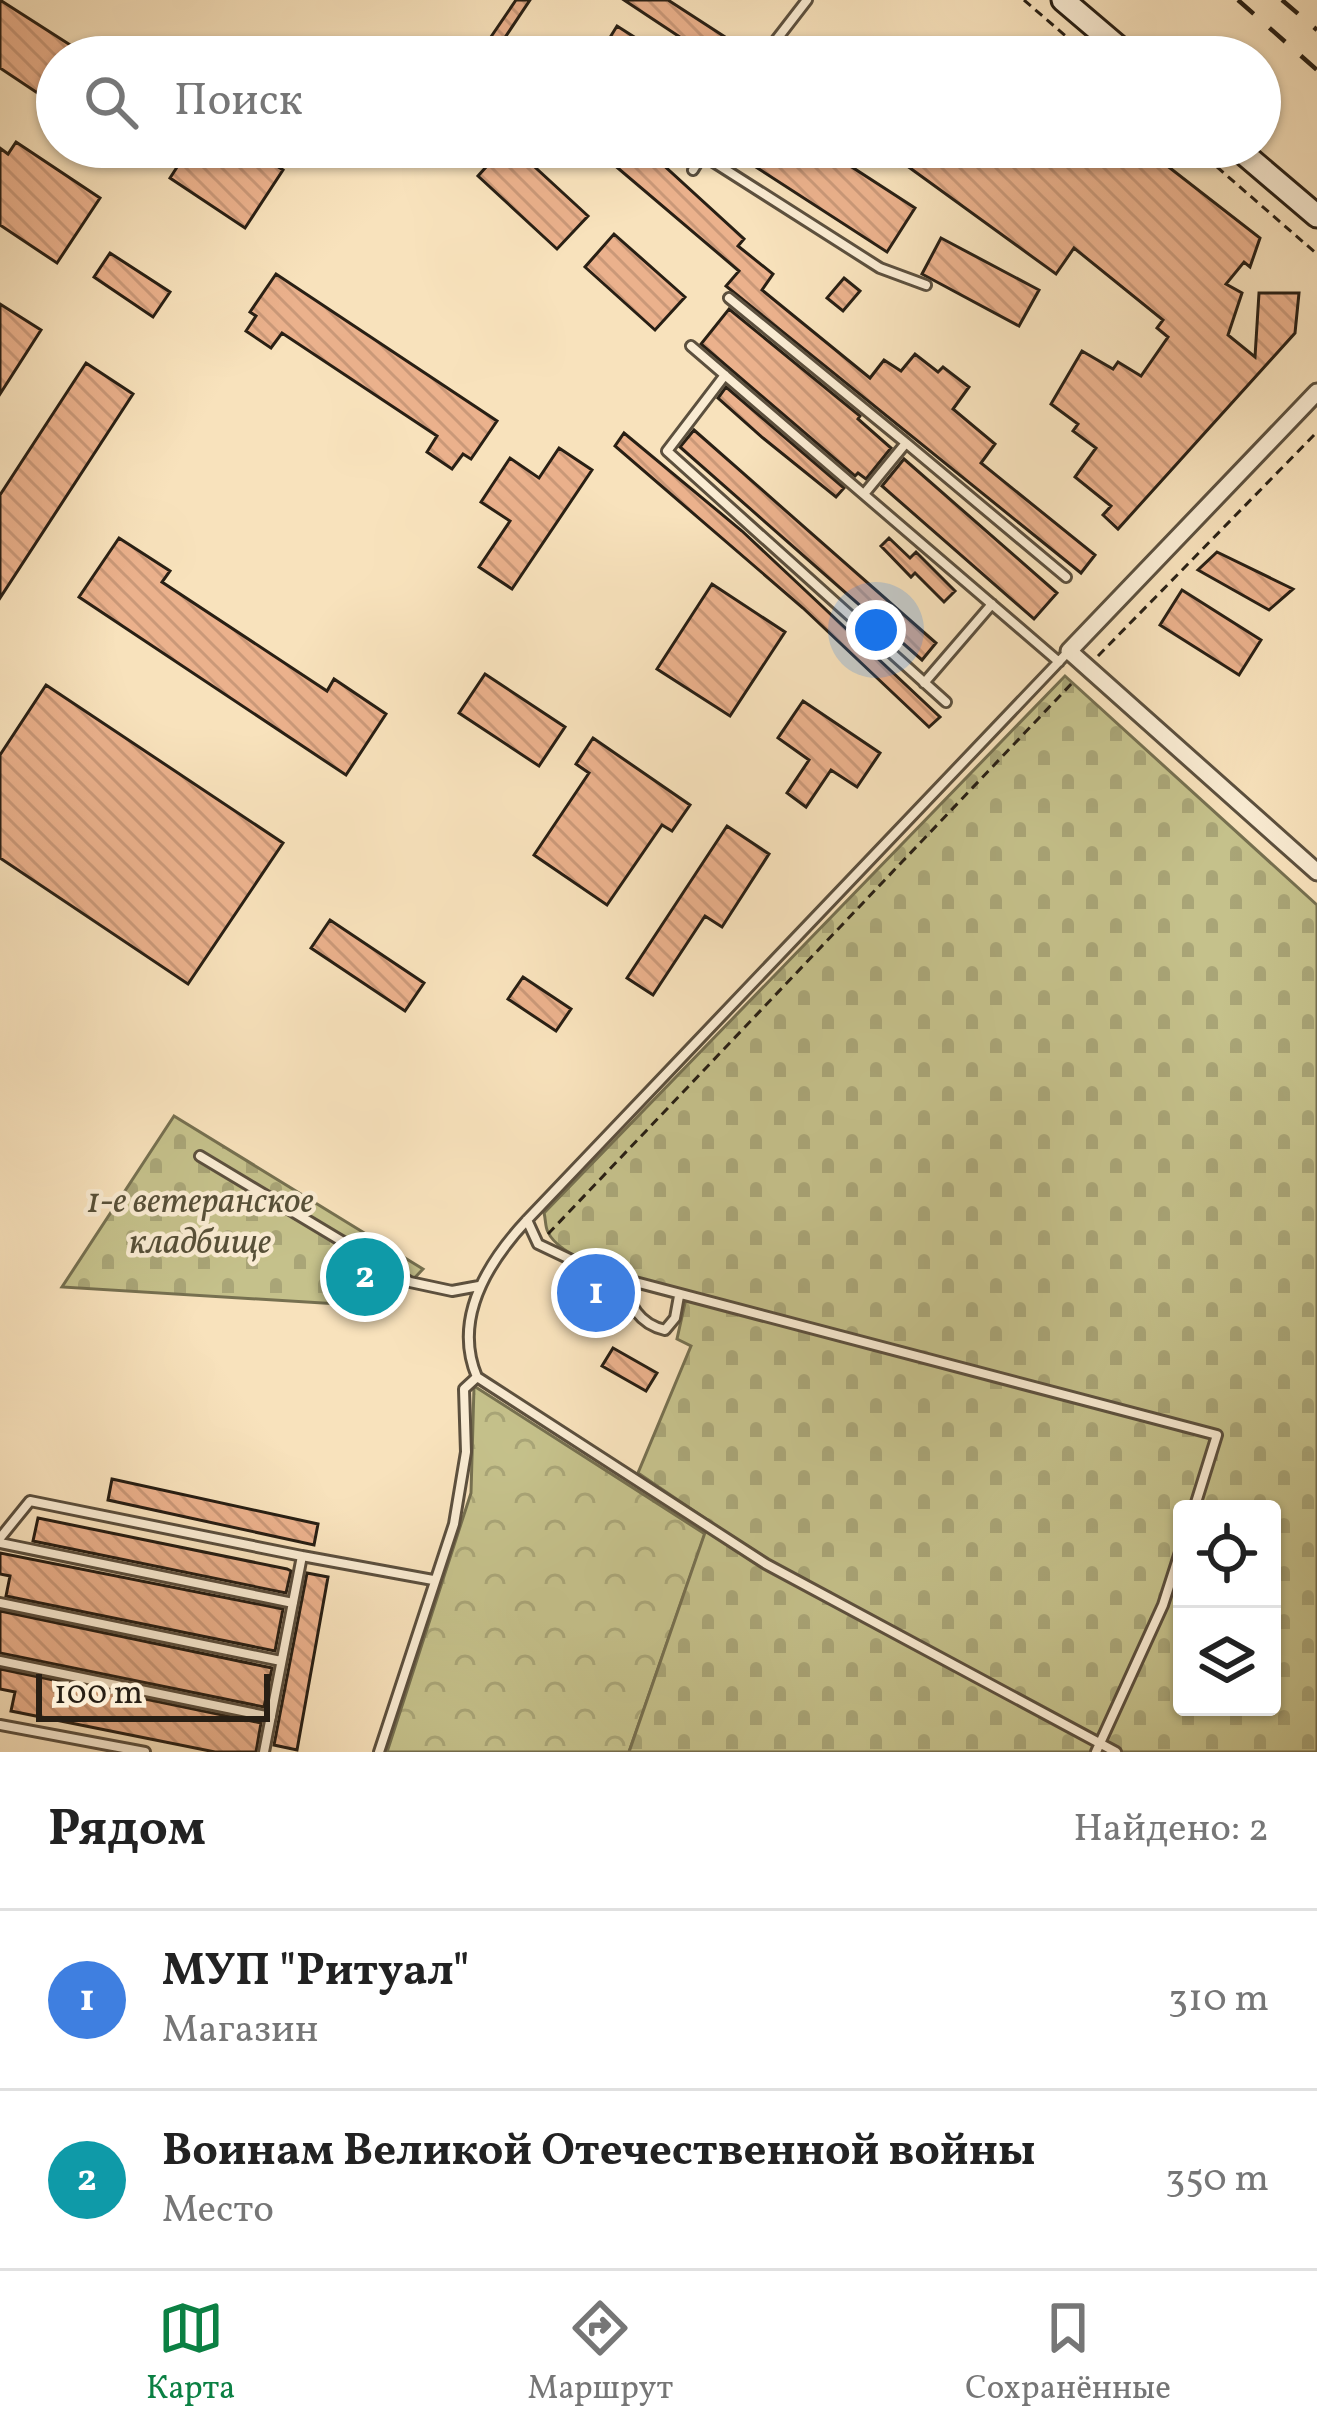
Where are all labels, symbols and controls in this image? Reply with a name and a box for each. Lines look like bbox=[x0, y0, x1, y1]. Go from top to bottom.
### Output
search box bbox=[36, 36, 1281, 168]
icon: search bbox=[78, 69, 144, 135]
text: Поиск bbox=[174, 71, 303, 134]
your location bbox=[846, 600, 906, 660]
park label: 1-е ветеранское кладбище bbox=[86, 1178, 314, 1269]
pin: 2 bbox=[326, 1232, 404, 1322]
pin: 1 bbox=[557, 1248, 635, 1338]
map controls bbox=[1173, 1500, 1281, 1716]
button: locate bbox=[1173, 1500, 1281, 1608]
button: layers bbox=[1173, 1608, 1281, 1716]
scale bar bbox=[36, 1668, 270, 1721]
text: 100 m bbox=[54, 1672, 143, 1718]
text: Рядом bbox=[48, 1795, 206, 1866]
text: Найдено: 2 bbox=[1073, 1803, 1269, 1857]
text: МУП "Ритуал" bbox=[162, 1941, 470, 2004]
text: 1 bbox=[79, 1973, 95, 2027]
text: 310 m bbox=[1168, 1973, 1269, 2027]
text: Магазин bbox=[162, 2004, 319, 2058]
text: Воинам Великой Отечественной войны bbox=[162, 2121, 1036, 2184]
text: 2 bbox=[77, 2153, 97, 2207]
text: 350 m bbox=[1165, 2153, 1269, 2207]
text: Место bbox=[162, 2184, 274, 2238]
tab: Карта bbox=[146, 2295, 236, 2413]
tab: Маршрут bbox=[528, 2295, 673, 2413]
tab: Сохранённые bbox=[965, 2295, 1171, 2413]

